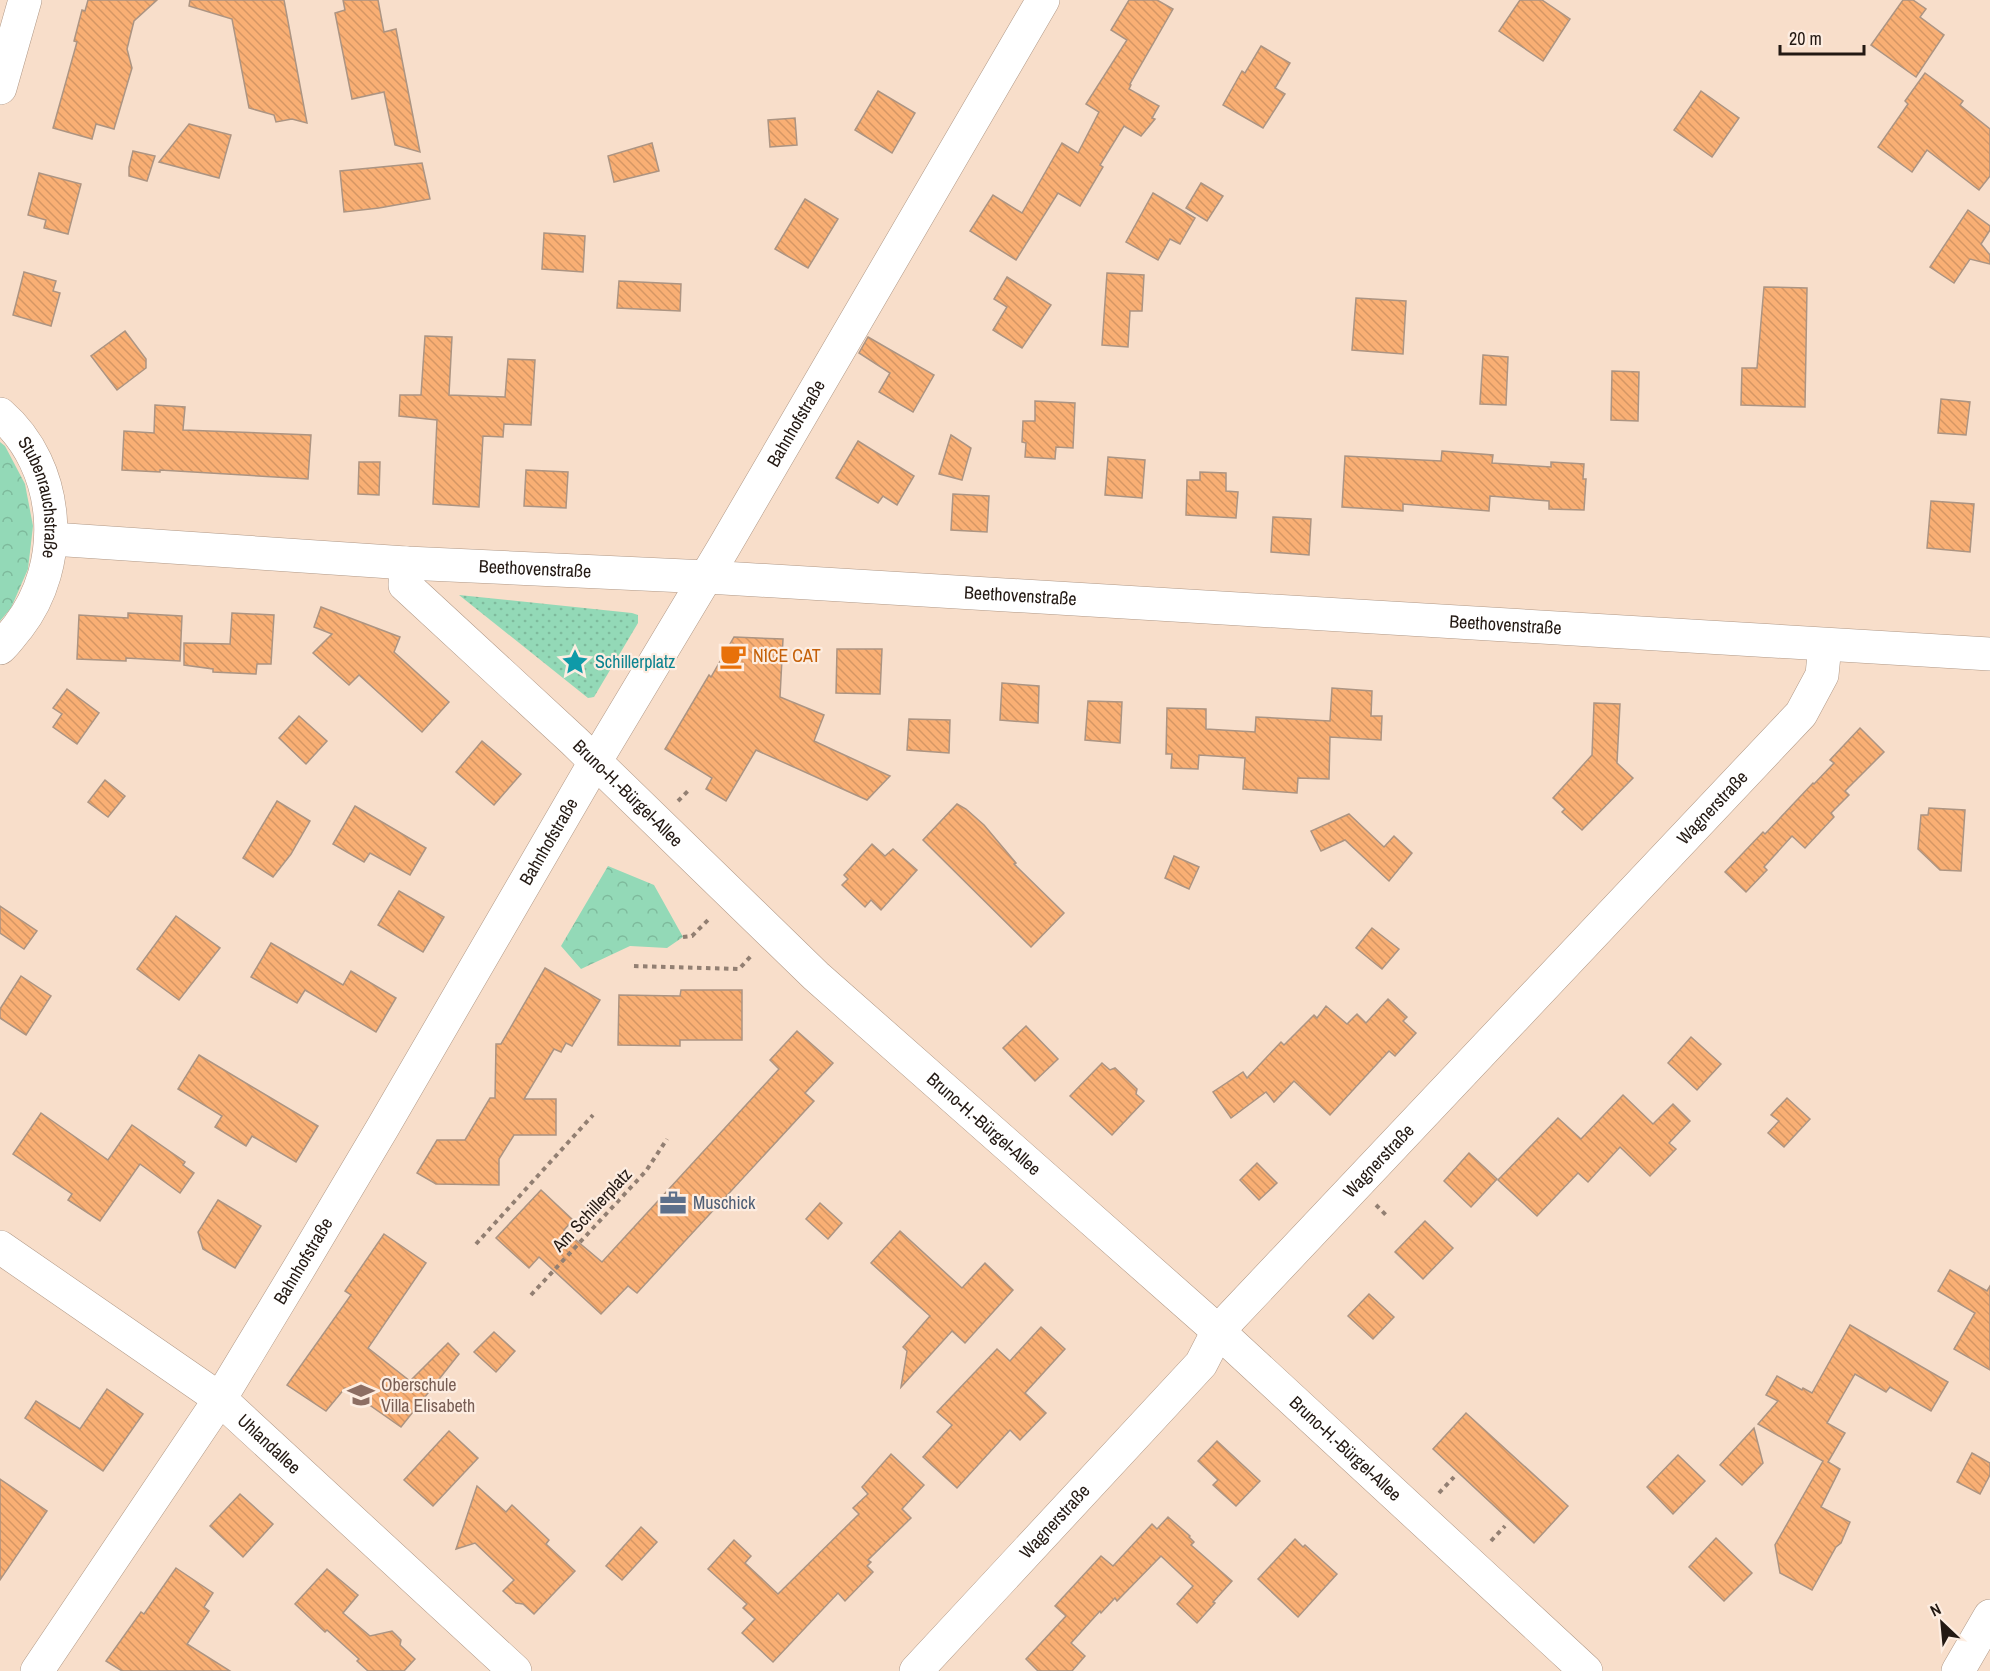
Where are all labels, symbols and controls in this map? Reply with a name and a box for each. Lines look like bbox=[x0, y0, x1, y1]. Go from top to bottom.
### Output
scale bar bbox=[1780, 18, 1864, 56]
text: 20 m bbox=[1789, 26, 1822, 51]
street label: Bahnhofstraße bbox=[761, 375, 831, 471]
street label: Stubenrauchstraße bbox=[12, 431, 64, 560]
street label: Beethovenstraße bbox=[478, 553, 592, 584]
street label: Beethovenstraße bbox=[963, 579, 1077, 611]
street label: Beethovenstraße bbox=[1449, 609, 1562, 640]
cafe icon: N´ICE CAT bbox=[718, 641, 748, 671]
place label: N´ICE CAT bbox=[753, 643, 821, 668]
place icon: Schillerplatz bbox=[560, 647, 590, 677]
place label: Schillerplatz bbox=[595, 649, 675, 674]
street label: Bruno-H.-Bürgel-Allee bbox=[568, 734, 689, 852]
street label: Wagnerstraße bbox=[1671, 765, 1753, 850]
street label: Bahnhofstraße bbox=[513, 793, 583, 890]
street label: Bruno-H.-Bürgel-Allee bbox=[922, 1066, 1046, 1181]
street label: Wagnerstraße bbox=[1337, 1118, 1419, 1203]
street label: Am Schillerplatz bbox=[545, 1162, 637, 1258]
office icon: Muschick bbox=[658, 1188, 688, 1218]
place label: Muschick bbox=[693, 1190, 756, 1215]
street label: Bahnhofstraße bbox=[267, 1213, 338, 1309]
place label: Oberschule Villa Elisabeth bbox=[381, 1372, 475, 1418]
school or university icon: Oberschule Villa Elisabeth bbox=[346, 1380, 376, 1410]
street label: Bruno-H.-Bürgel-Allee bbox=[1284, 1390, 1407, 1506]
street label: Uhlandallee bbox=[232, 1408, 306, 1479]
street label: Wagnerstraße bbox=[1014, 1479, 1095, 1564]
north arrow bbox=[1912, 1593, 1972, 1653]
text: N bbox=[1926, 1598, 1945, 1621]

